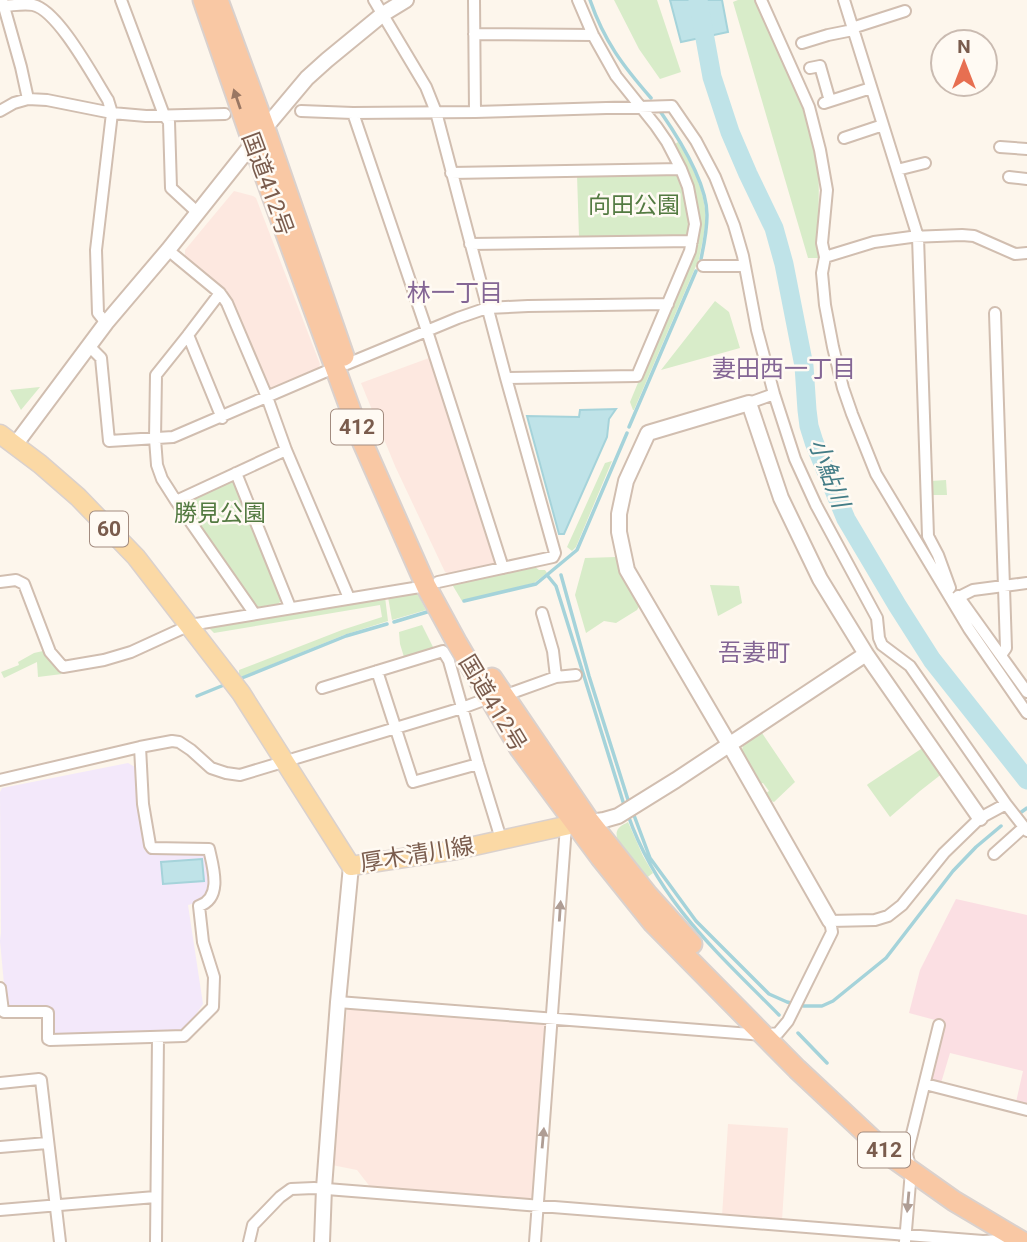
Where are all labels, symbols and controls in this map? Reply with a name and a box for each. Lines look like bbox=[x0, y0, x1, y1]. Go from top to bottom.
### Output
north arrow bbox=[929, 28, 999, 98]
text: N bbox=[957, 35, 971, 58]
one-way arrow bbox=[231, 88, 242, 109]
street label: 国道412号 bbox=[236, 129, 299, 239]
park label: 向田公園 bbox=[588, 192, 680, 219]
district label: 林一丁目 bbox=[407, 279, 503, 307]
district label: 妻田西一丁目 bbox=[712, 355, 856, 383]
road number: 412 bbox=[331, 410, 383, 444]
water label: 小鮎川 bbox=[803, 434, 856, 514]
park label: 勝見公園 bbox=[174, 500, 266, 527]
road number: 60 bbox=[90, 512, 128, 546]
district label: 吾妻町 bbox=[718, 639, 790, 667]
street label: 国道412号 bbox=[453, 650, 532, 756]
street label: 厚木清川線 bbox=[358, 832, 476, 877]
one-way arrow bbox=[555, 900, 566, 922]
one-way arrow bbox=[538, 1126, 549, 1148]
road number: 412 bbox=[858, 1132, 910, 1168]
one-way arrow bbox=[902, 1192, 913, 1214]

